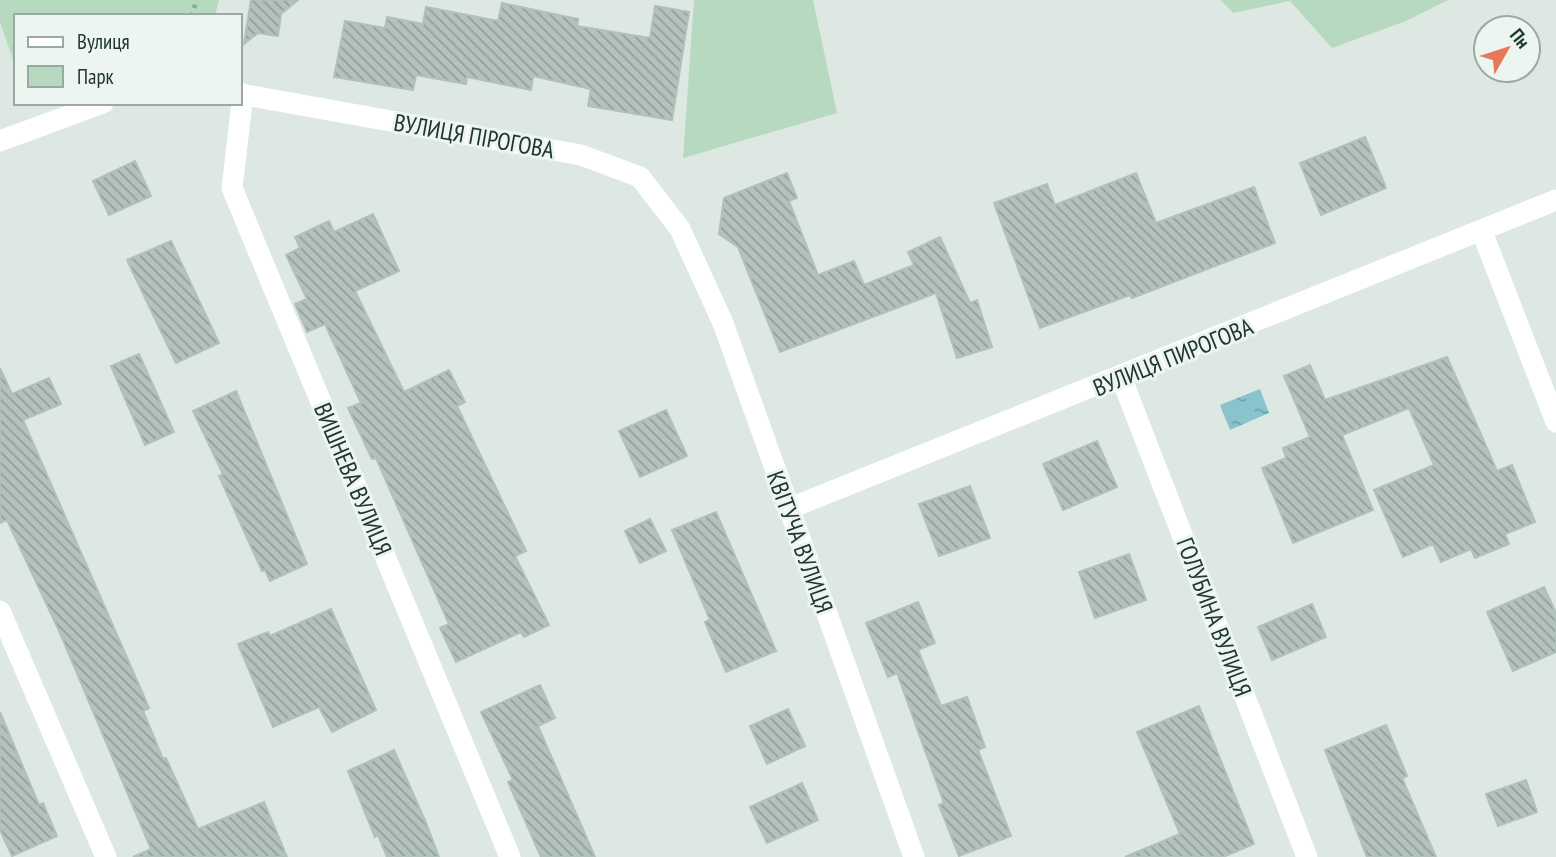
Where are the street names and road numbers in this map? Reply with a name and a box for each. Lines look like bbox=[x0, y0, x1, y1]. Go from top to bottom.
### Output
street label: ВУЛИЦЯ ПІРОГОВА bbox=[391, 107, 557, 165]
street label: ВУЛИЦЯ ПИРОГОВА bbox=[1089, 311, 1258, 403]
street label: ВИШНЕВА ВУЛИЦЯ bbox=[307, 398, 399, 560]
street label: КВІТУЧА ВУЛИЦЯ bbox=[760, 467, 840, 617]
street label: ГОЛУБИНА ВУЛИЦЯ bbox=[1169, 533, 1259, 701]

